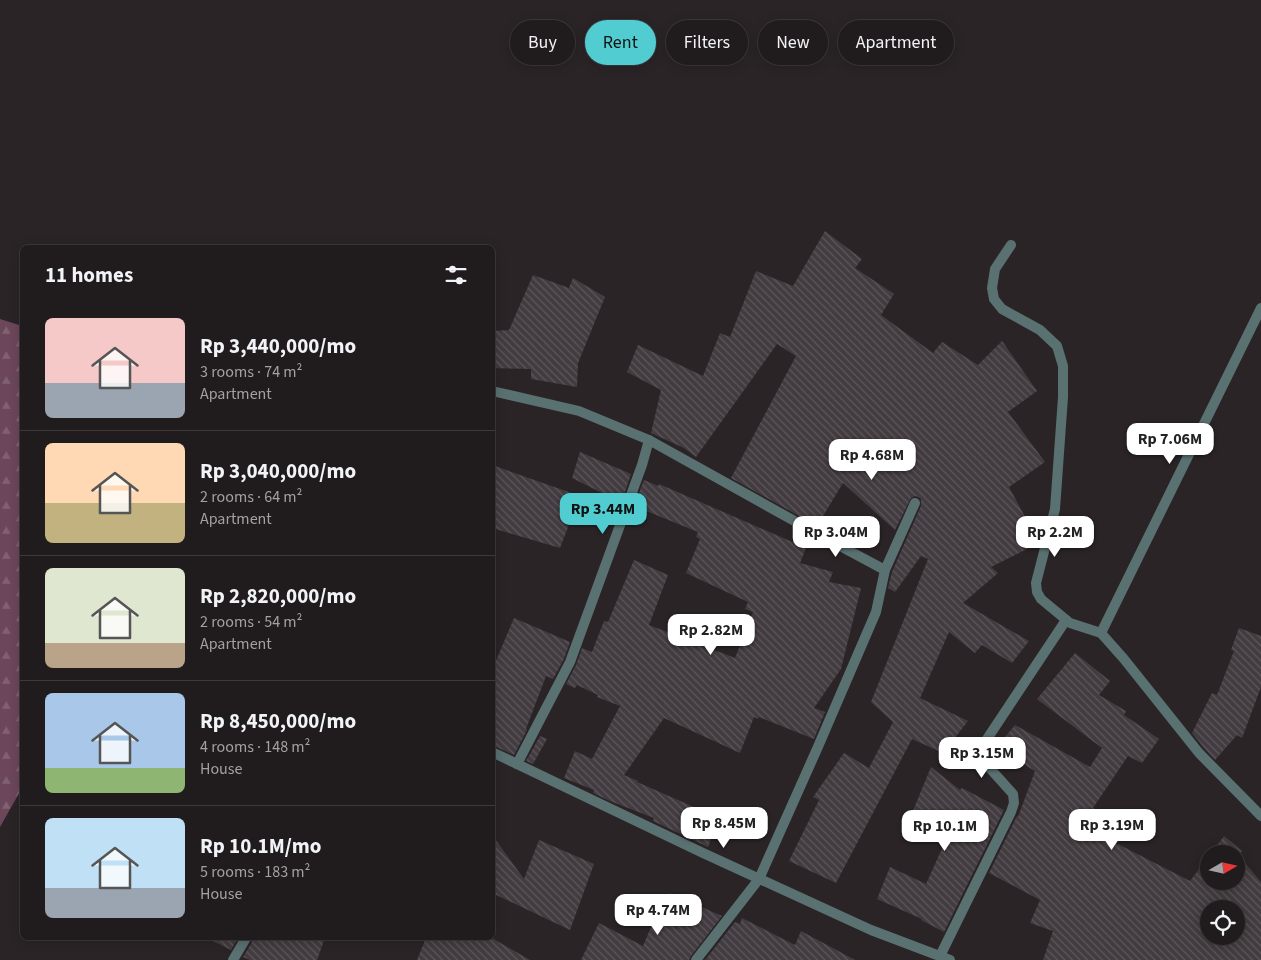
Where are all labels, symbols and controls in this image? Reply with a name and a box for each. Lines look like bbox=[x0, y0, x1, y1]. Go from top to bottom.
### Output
chip: Buy bbox=[510, 20, 575, 65]
chip: Rent bbox=[585, 20, 656, 65]
chip: Filters bbox=[666, 20, 748, 65]
chip: New bbox=[758, 20, 828, 65]
chip: Apartment bbox=[838, 20, 954, 65]
text: 11 homes bbox=[45, 260, 133, 290]
icon: filters bbox=[442, 261, 470, 289]
text: Rp 3,440,000/mo bbox=[200, 331, 356, 361]
icon: home bbox=[85, 338, 145, 398]
text: 3 rooms · 74 m² bbox=[200, 361, 302, 383]
text: Apartment bbox=[200, 383, 272, 405]
pin: Rp 7.06M bbox=[1118, 422, 1222, 465]
text: Rp 7.06M bbox=[1138, 428, 1202, 450]
pin: Rp 4.68M bbox=[820, 438, 924, 481]
text: Rp 4.68M bbox=[840, 444, 904, 466]
text: Rp 3,040,000/mo bbox=[200, 456, 356, 486]
icon: home bbox=[85, 463, 145, 523]
text: 2 rooms · 64 m² bbox=[200, 486, 302, 508]
pin: Rp 3.44M bbox=[551, 492, 655, 535]
text: Rp 3.44M bbox=[571, 498, 635, 520]
text: Apartment bbox=[200, 508, 272, 530]
pin: Rp 3.04M bbox=[784, 516, 888, 558]
pin: Rp 2.2M bbox=[1009, 516, 1101, 558]
text: Rp 3.04M bbox=[804, 521, 868, 543]
text: Rp 2.2M bbox=[1027, 521, 1083, 543]
text: Rp 2,820,000/mo bbox=[200, 581, 356, 611]
icon: home bbox=[85, 588, 145, 648]
text: 2 rooms · 54 m² bbox=[200, 611, 302, 633]
pin: Rp 2.82M bbox=[659, 614, 763, 656]
text: Rp 2.82M bbox=[679, 619, 743, 641]
text: Apartment bbox=[200, 633, 272, 655]
text: Rp 8,450,000/mo bbox=[200, 706, 356, 736]
icon: home bbox=[85, 713, 145, 773]
text: 4 rooms · 148 m² bbox=[200, 736, 310, 758]
pin: Rp 3.15M bbox=[930, 736, 1034, 779]
text: Rp 3.15M bbox=[950, 742, 1014, 764]
text: House bbox=[200, 758, 242, 780]
pin: Rp 8.45M bbox=[672, 806, 776, 849]
pin: Rp 3.19M bbox=[1060, 808, 1164, 851]
pin: Rp 10.1M bbox=[893, 810, 997, 852]
text: Rp 8.45M bbox=[692, 812, 756, 834]
text: Rp 3.19M bbox=[1080, 814, 1144, 836]
text: Rp 10.1M bbox=[913, 815, 977, 837]
text: Rp 10.1M/mo bbox=[200, 831, 321, 861]
icon: home bbox=[85, 838, 145, 898]
north arrow bbox=[1200, 845, 1245, 890]
map controls bbox=[1200, 845, 1245, 945]
text: 5 rooms · 183 m² bbox=[200, 861, 310, 883]
text: House bbox=[200, 883, 242, 905]
pin: Rp 4.74M bbox=[606, 894, 710, 936]
text: Rp 4.74M bbox=[626, 899, 690, 921]
button: locate bbox=[1200, 900, 1245, 945]

